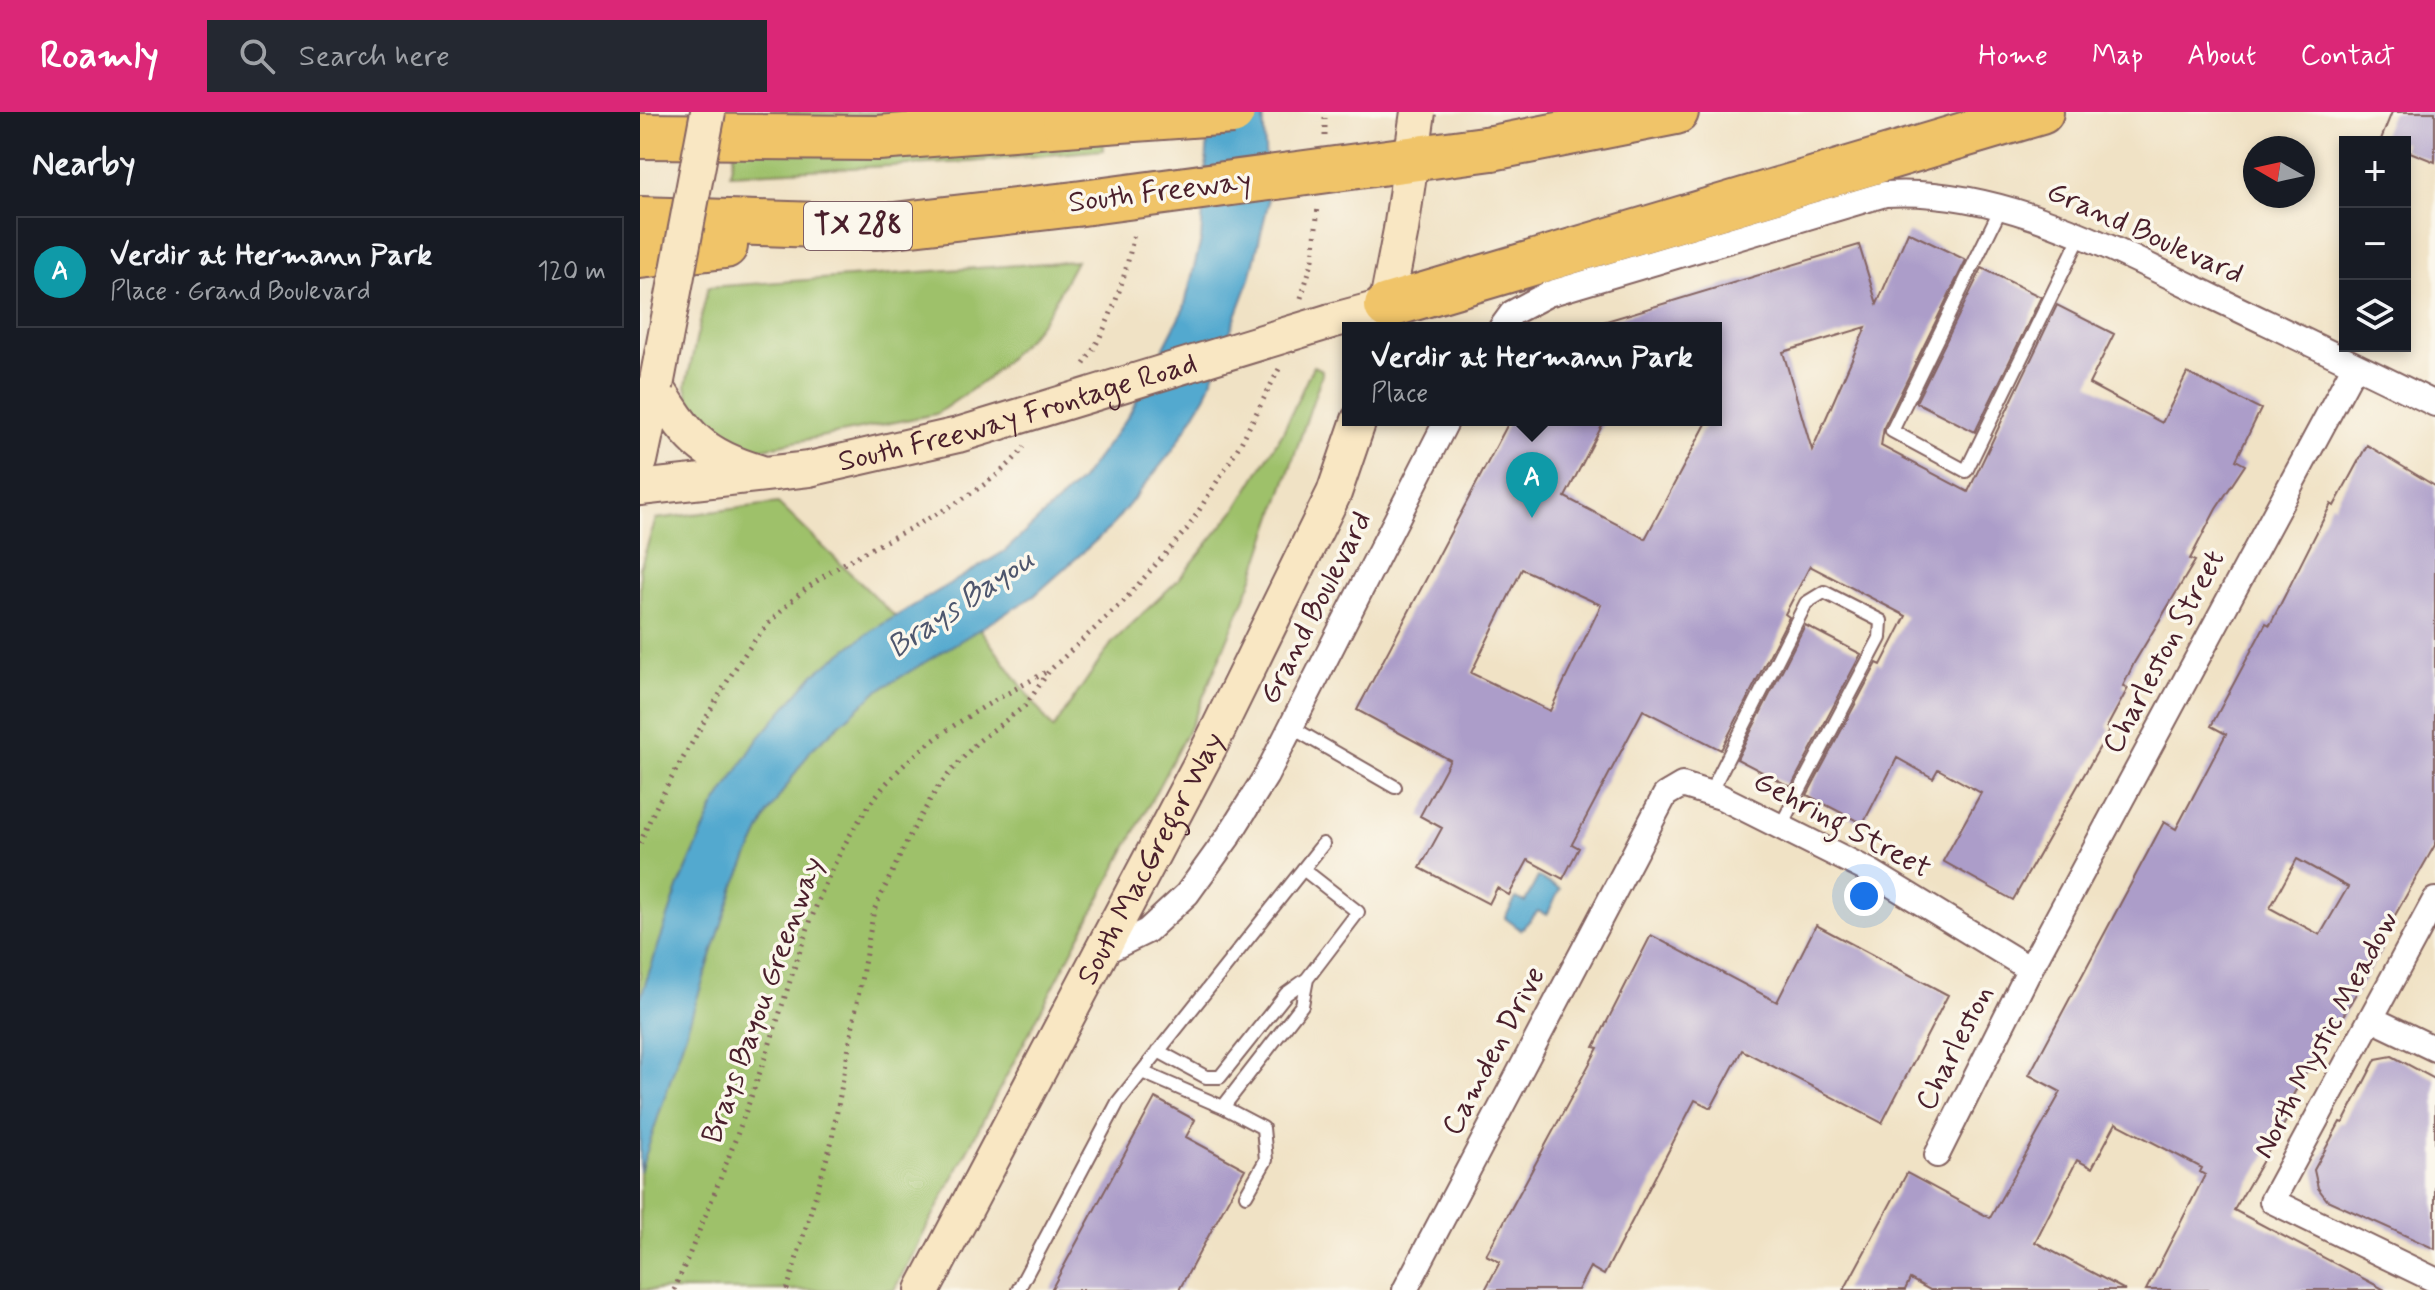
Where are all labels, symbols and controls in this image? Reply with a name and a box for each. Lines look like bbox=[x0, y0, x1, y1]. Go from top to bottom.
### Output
search box bbox=[207, 20, 767, 92]
text: Roamly bbox=[40, 32, 159, 81]
icon: search bbox=[235, 34, 279, 78]
text: Search here bbox=[299, 37, 450, 76]
text: Home bbox=[1978, 38, 2048, 75]
text: Map bbox=[2092, 38, 2143, 75]
text: About bbox=[2187, 38, 2256, 75]
text: Contact bbox=[2300, 38, 2395, 75]
north arrow bbox=[2243, 136, 2315, 208]
map controls bbox=[2339, 136, 2411, 352]
button: + bbox=[2339, 136, 2411, 208]
text: Nearby bbox=[32, 142, 136, 187]
street label: South Freeway bbox=[1066, 161, 1254, 223]
street label: Grand Boulevard bbox=[2040, 172, 2250, 294]
road number: TX 288 bbox=[804, 202, 912, 250]
button: − bbox=[2339, 208, 2411, 280]
text: Verdir at Hermann Park bbox=[110, 236, 432, 275]
text: A bbox=[51, 255, 69, 289]
text: 120 m bbox=[537, 255, 606, 289]
text: Place · Grand Boulevard bbox=[110, 275, 370, 309]
button: layers bbox=[2339, 280, 2411, 352]
popup bbox=[1342, 322, 1722, 426]
text: Verdir at Hermann Park bbox=[1371, 338, 1693, 377]
street label: South Freeway Frontage Road bbox=[834, 344, 1201, 481]
text: Place bbox=[1371, 377, 1428, 411]
pin: A bbox=[1506, 452, 1558, 518]
street label: Grand Boulevard bbox=[1251, 505, 1381, 711]
water label: Brays Bayou bbox=[879, 539, 1043, 669]
street label: Charleston Street bbox=[2094, 543, 2234, 761]
street label: South MacGregor Way bbox=[1068, 725, 1233, 992]
street label: Gehring Street bbox=[1745, 762, 1938, 891]
street label: Brays Bayou Greenway bbox=[693, 851, 833, 1149]
your location bbox=[1844, 876, 1884, 916]
street label: North Mystic Meadow bbox=[2244, 905, 2408, 1165]
street label: Camden Drive bbox=[1433, 960, 1555, 1142]
street label: Charleston bbox=[1907, 979, 2003, 1117]

